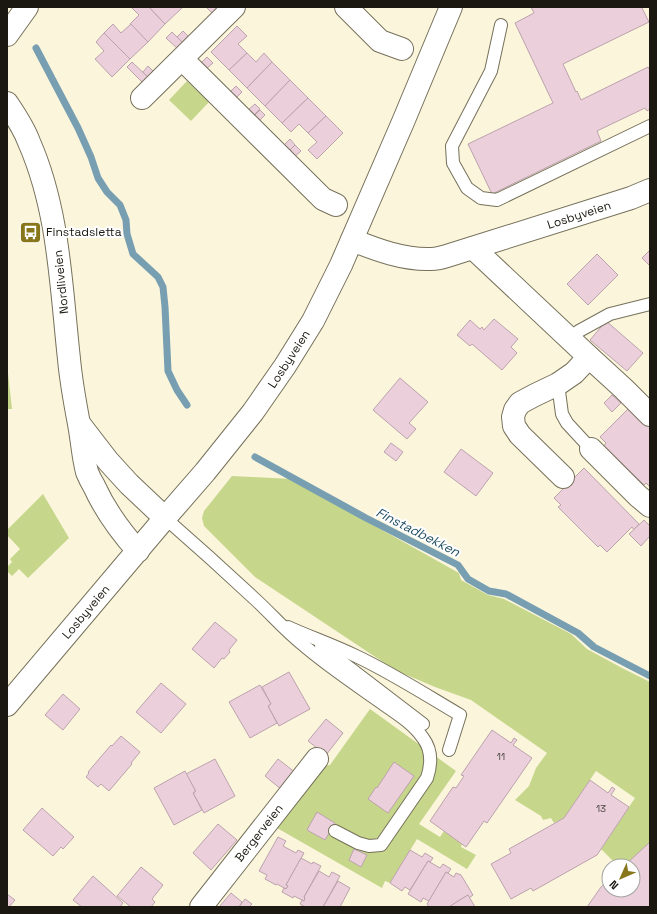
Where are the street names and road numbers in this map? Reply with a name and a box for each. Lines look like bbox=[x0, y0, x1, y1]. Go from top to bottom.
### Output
street label: Losbyveien bbox=[545, 197, 613, 233]
street label: Nordliveien bbox=[50, 249, 72, 315]
street label: Losbyveien bbox=[264, 327, 314, 391]
street label: Losbyveien bbox=[59, 582, 113, 642]
street label: Bergerveien bbox=[231, 801, 287, 865]

